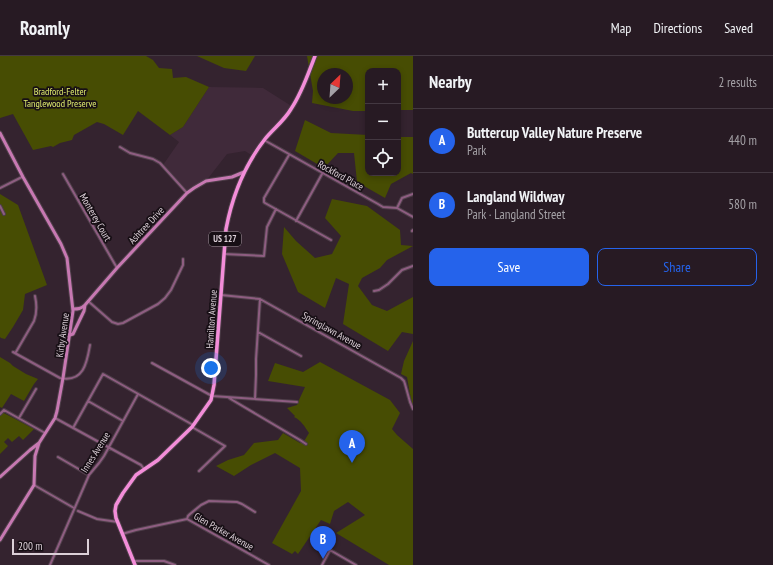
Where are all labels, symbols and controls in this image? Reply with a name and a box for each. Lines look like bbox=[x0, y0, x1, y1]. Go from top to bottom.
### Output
text: Roamly bbox=[20, 16, 70, 40]
text: Map bbox=[611, 19, 631, 37]
text: Directions bbox=[653, 19, 702, 37]
text: Saved bbox=[724, 19, 753, 37]
north arrow bbox=[317, 68, 353, 104]
map controls bbox=[365, 68, 401, 176]
button: + bbox=[365, 68, 401, 104]
text: Nearby bbox=[429, 71, 472, 93]
text: 2 results bbox=[718, 74, 757, 91]
park label: Bradford-Felter Tanglewood Preserve bbox=[24, 85, 96, 110]
button: − bbox=[365, 104, 401, 140]
text: Buttercup Valley Nature Preserve bbox=[467, 123, 642, 142]
text: A bbox=[439, 132, 445, 149]
text: 440 m bbox=[728, 132, 757, 149]
button: locate bbox=[365, 140, 401, 176]
text: Park bbox=[467, 142, 486, 159]
street label: Rockford Place bbox=[316, 158, 366, 193]
text: Langland Wildway bbox=[467, 187, 565, 206]
street label: Monterey Court bbox=[77, 191, 115, 244]
text: B bbox=[439, 196, 445, 213]
text: 580 m bbox=[728, 196, 757, 213]
street label: Ashtree Drive bbox=[126, 204, 167, 247]
text: Park · Langland Street bbox=[467, 206, 565, 223]
road number: US 127 bbox=[209, 232, 241, 246]
button: Save bbox=[429, 248, 589, 286]
button: Share bbox=[597, 248, 757, 286]
street label: Hamilton Avenue bbox=[203, 289, 220, 349]
street label: Springlawn Avenue bbox=[300, 309, 364, 352]
street label: Kirby Avenue bbox=[53, 312, 72, 358]
your location bbox=[201, 358, 221, 378]
street label: Innes Avenue bbox=[78, 429, 113, 475]
pin: A bbox=[339, 430, 365, 463]
street label: Glen Parker Avenue bbox=[191, 510, 256, 553]
pin: B bbox=[310, 526, 336, 559]
scale bar bbox=[12, 537, 89, 556]
text: 200 m bbox=[18, 539, 42, 553]

